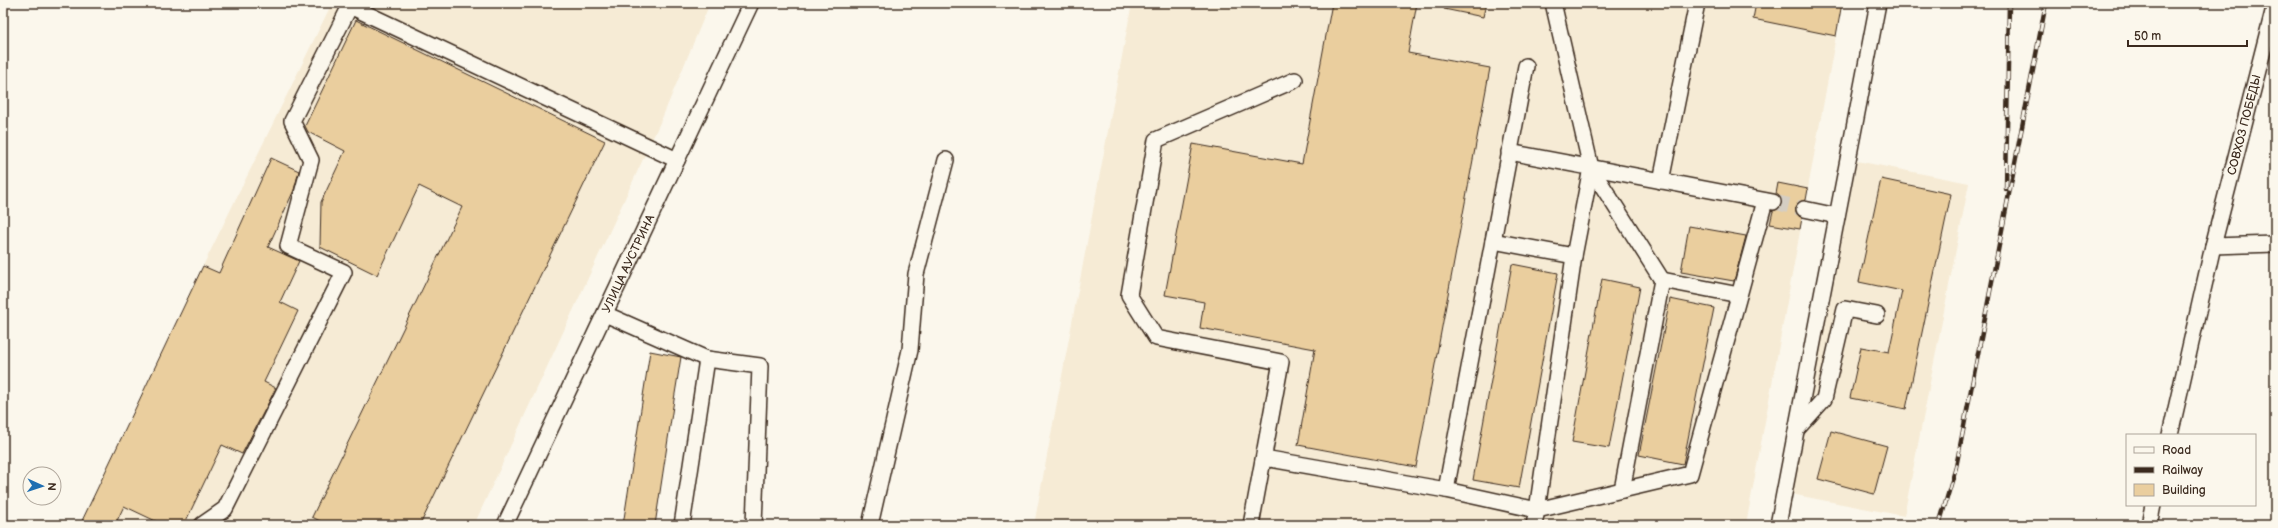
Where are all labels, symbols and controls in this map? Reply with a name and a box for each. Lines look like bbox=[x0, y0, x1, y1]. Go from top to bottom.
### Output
scale bar bbox=[2128, 22, 2247, 48]
text: 50 m bbox=[2134, 29, 2161, 44]
street label: СОВХОЗ ПОБЕДЫ bbox=[2224, 73, 2264, 177]
street label: УЛИЦА АУСТРИНА bbox=[599, 211, 658, 315]
legend bbox=[2126, 434, 2256, 506]
text: Road bbox=[2162, 443, 2191, 458]
text: Railway bbox=[2162, 463, 2204, 478]
north arrow bbox=[22, 466, 62, 506]
text: N bbox=[45, 482, 58, 491]
text: Building bbox=[2162, 483, 2206, 498]

